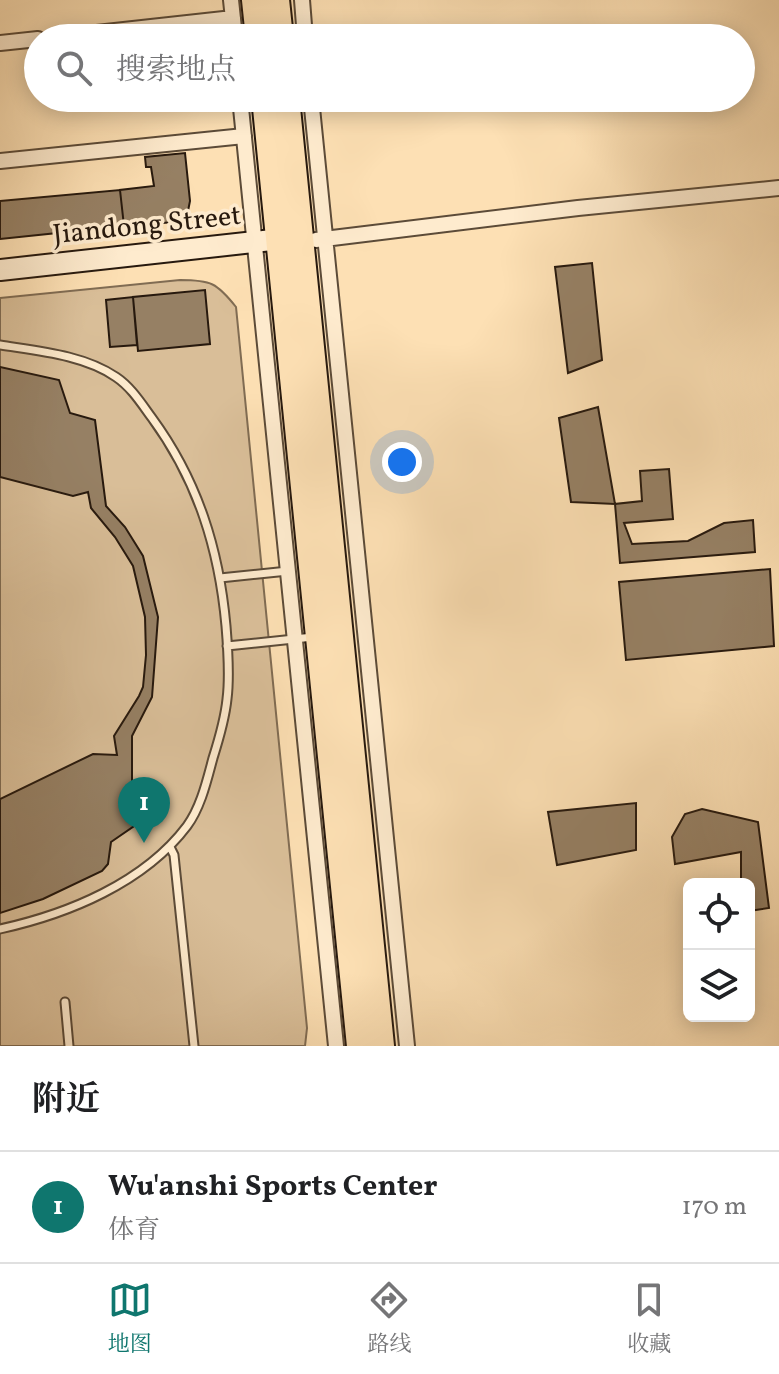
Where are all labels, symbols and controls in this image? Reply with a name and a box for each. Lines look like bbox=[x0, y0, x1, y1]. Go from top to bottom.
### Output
search box bbox=[24, 24, 755, 112]
icon: search bbox=[52, 46, 96, 90]
text: 搜索地点 bbox=[116, 50, 236, 92]
street label: Jiandong Street bbox=[51, 197, 243, 255]
your location bbox=[382, 442, 422, 482]
pin: 1 bbox=[118, 777, 170, 843]
map controls bbox=[683, 878, 755, 1022]
button: locate bbox=[683, 878, 755, 950]
button: layers bbox=[683, 950, 755, 1022]
text: 附近 bbox=[32, 1078, 100, 1125]
text: Wu'anshi Sports Center bbox=[108, 1166, 438, 1208]
text: 1 bbox=[53, 1189, 63, 1225]
text: 170 m bbox=[682, 1189, 747, 1225]
text: 体育 bbox=[108, 1213, 160, 1249]
tab: 地图 bbox=[108, 1278, 152, 1361]
tab: 路线 bbox=[367, 1278, 411, 1361]
tab: 收藏 bbox=[627, 1278, 671, 1361]

